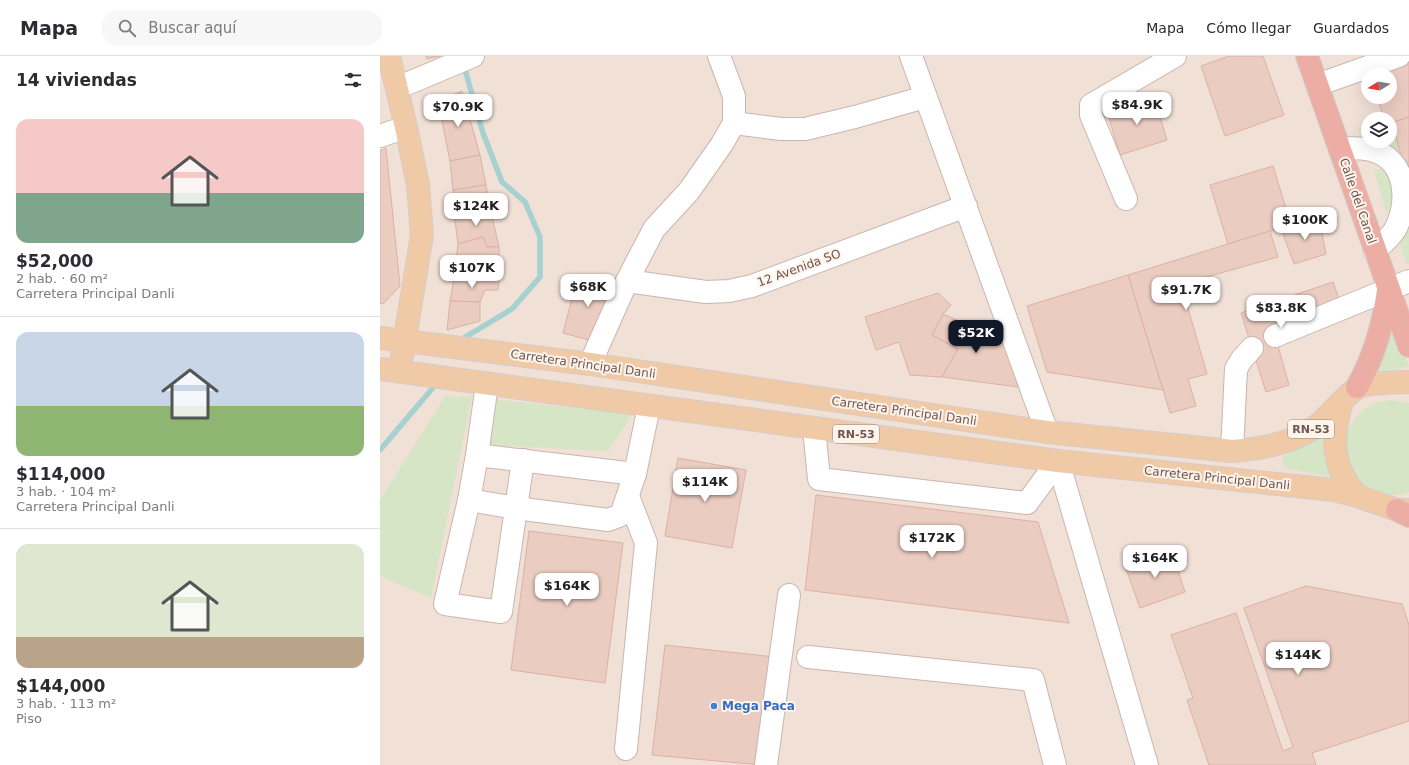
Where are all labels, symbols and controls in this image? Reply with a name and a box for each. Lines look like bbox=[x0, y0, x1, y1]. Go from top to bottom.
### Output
search box bbox=[102, 10, 382, 46]
text: Mapa bbox=[20, 17, 78, 39]
icon: search bbox=[116, 17, 138, 39]
text: Buscar aquí bbox=[148, 19, 237, 37]
text: Mapa bbox=[1146, 20, 1184, 36]
text: Cómo llegar bbox=[1206, 20, 1291, 36]
text: Guardados bbox=[1313, 20, 1389, 36]
north arrow bbox=[1361, 68, 1397, 104]
map controls bbox=[1361, 68, 1397, 148]
icon: filters bbox=[342, 69, 364, 91]
text: 14 viviendas bbox=[16, 70, 137, 90]
pin: $84.9K bbox=[1104, 92, 1170, 126]
pin: $70.9K bbox=[425, 94, 491, 128]
text: $84.9K bbox=[1111, 97, 1163, 112]
text: $70.9K bbox=[432, 99, 484, 114]
button: layers bbox=[1361, 112, 1397, 148]
icon: home bbox=[154, 145, 226, 217]
street label: Calle del Canal bbox=[1337, 156, 1379, 246]
pin: $124K bbox=[448, 193, 504, 227]
text: $124K bbox=[453, 198, 499, 213]
pin: $100K bbox=[1277, 207, 1333, 241]
text: $100K bbox=[1282, 212, 1328, 227]
street label: 12 Avenida SO bbox=[755, 246, 843, 290]
text: $52,000 bbox=[16, 251, 93, 271]
pin: $107K bbox=[444, 255, 500, 289]
text: $107K bbox=[449, 260, 495, 275]
text: 2 hab. · 60 m² bbox=[16, 271, 108, 286]
pin: $68K bbox=[564, 274, 612, 308]
pin: $91.7K bbox=[1153, 277, 1219, 311]
text: $68K bbox=[569, 279, 607, 294]
text: $91.7K bbox=[1160, 282, 1212, 297]
text: Carretera Principal Danli bbox=[16, 286, 175, 301]
pin: $83.8K bbox=[1248, 295, 1314, 329]
text: $83.8K bbox=[1255, 300, 1307, 315]
pin: $52K bbox=[952, 320, 1000, 354]
text: $52K bbox=[957, 325, 995, 340]
street label: Carretera Principal Danli bbox=[509, 347, 657, 381]
icon: home bbox=[154, 358, 226, 430]
street label: Carretera Principal Danli bbox=[830, 394, 978, 428]
road number: RN-53 bbox=[1288, 420, 1334, 438]
road number: RN-53 bbox=[833, 425, 879, 443]
street label: Carretera Principal Danli bbox=[1143, 463, 1291, 493]
text: $114,000 bbox=[16, 464, 105, 484]
pin: $114K bbox=[677, 469, 733, 503]
text: $114K bbox=[682, 474, 728, 489]
text: 3 hab. · 104 m² bbox=[16, 484, 116, 499]
text: Carretera Principal Danli bbox=[16, 499, 175, 514]
pin: $172K bbox=[904, 525, 960, 559]
text: $172K bbox=[909, 530, 955, 545]
pin: $164K bbox=[1127, 545, 1183, 579]
text: $164K bbox=[1132, 550, 1178, 565]
icon: home bbox=[154, 570, 226, 642]
pin: $164K bbox=[539, 573, 595, 607]
text: $164K bbox=[544, 578, 590, 593]
pin: $144K bbox=[1270, 642, 1326, 676]
text: $144K bbox=[1275, 647, 1321, 662]
text: $144,000 bbox=[16, 676, 105, 696]
text: 3 hab. · 113 m² bbox=[16, 696, 116, 711]
place label: Mega Paca bbox=[722, 699, 795, 713]
marker: Mega Paca bbox=[709, 701, 719, 711]
text: Piso bbox=[16, 711, 42, 726]

